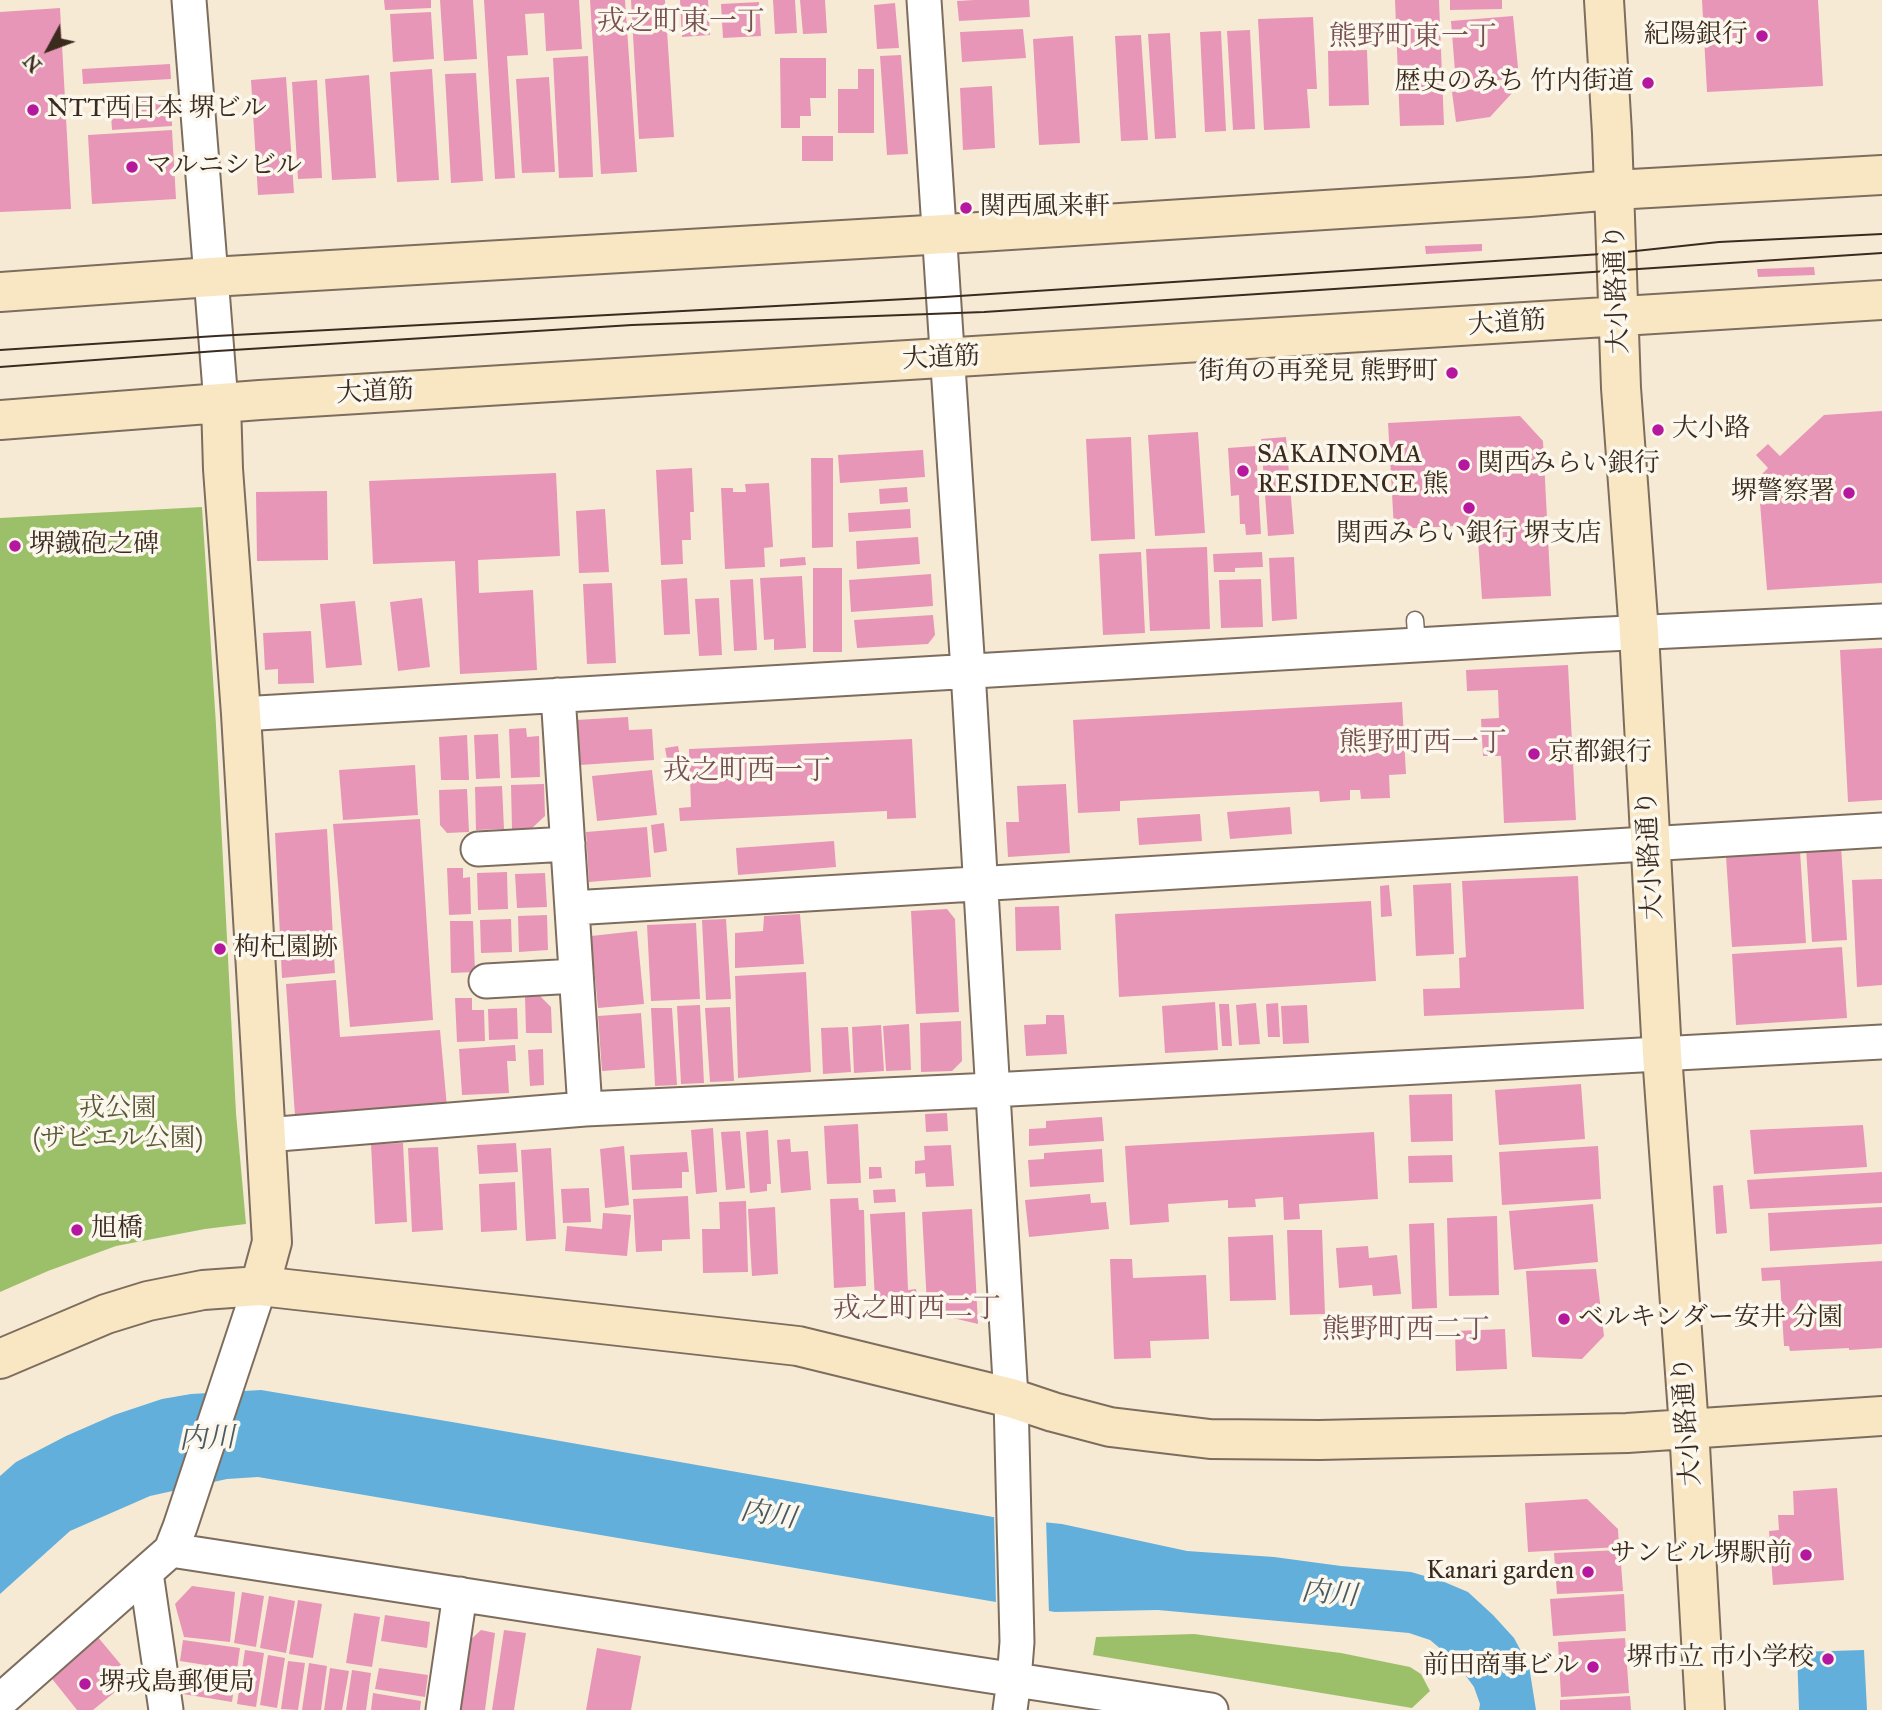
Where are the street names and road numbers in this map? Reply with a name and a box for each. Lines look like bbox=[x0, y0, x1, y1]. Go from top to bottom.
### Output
street label: 大小路通り bbox=[1600, 223, 1636, 355]
street label: 大道筋 bbox=[1467, 306, 1547, 342]
street label: 大道筋 bbox=[901, 341, 981, 377]
street label: 大道筋 bbox=[335, 375, 415, 411]
street label: 大小路通り bbox=[1632, 789, 1670, 921]
street label: 大小路通り bbox=[1668, 1355, 1708, 1487]

